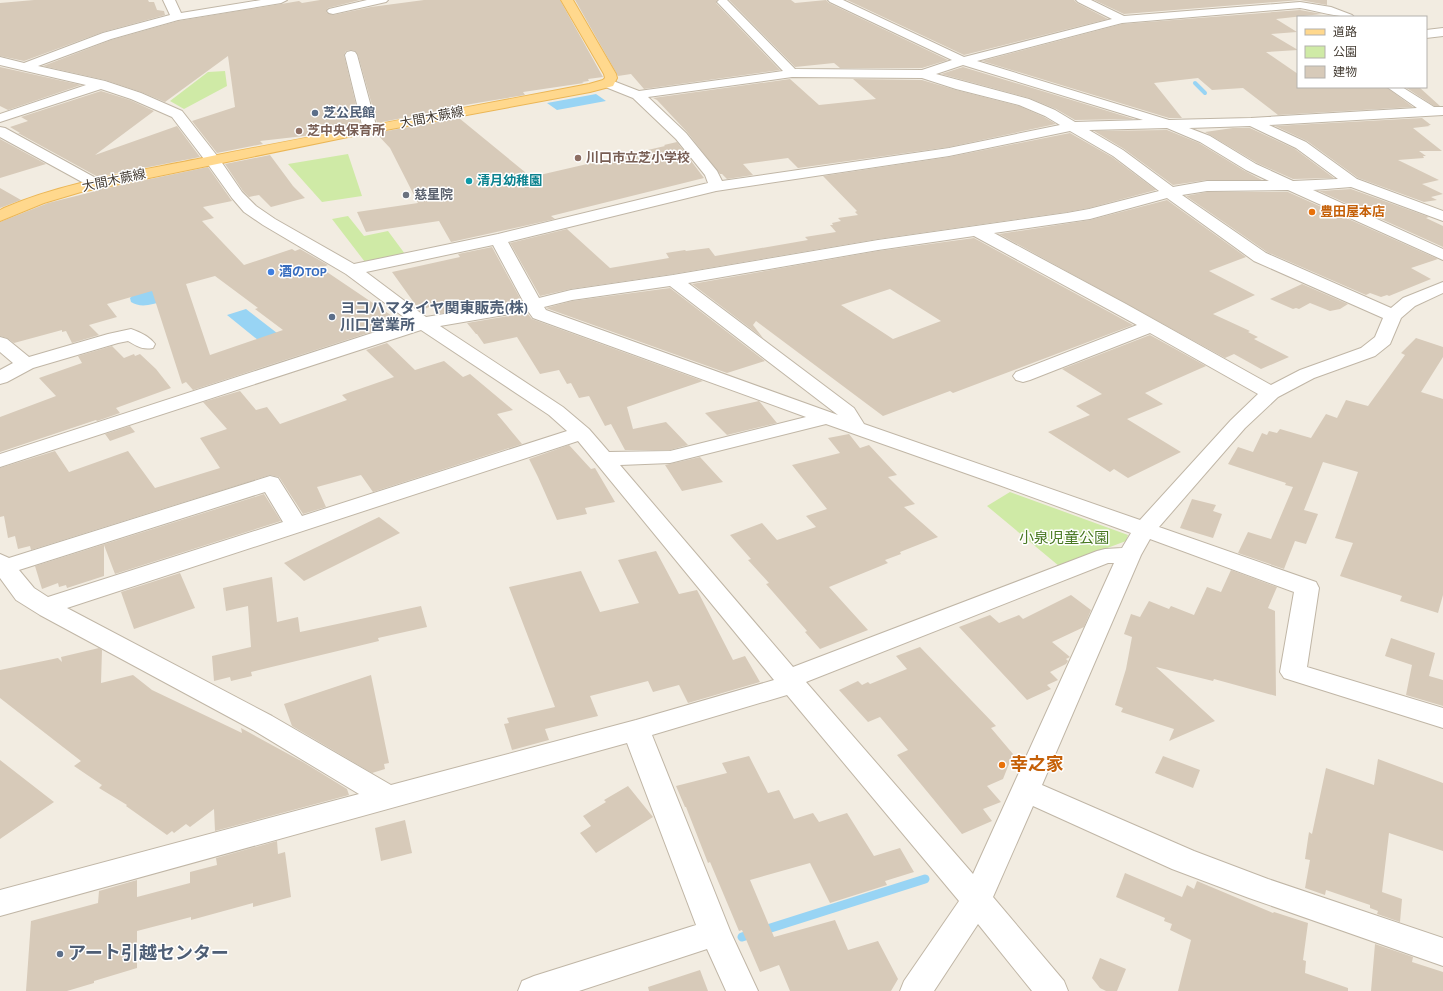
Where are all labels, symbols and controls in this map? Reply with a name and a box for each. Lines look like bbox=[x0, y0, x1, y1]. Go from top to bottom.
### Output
legend bbox=[1297, 16, 1427, 88]
text: 道路 bbox=[1333, 25, 1357, 38]
text: 公園 bbox=[1333, 46, 1357, 58]
text: 建物 bbox=[1333, 65, 1357, 78]
street label: 大間木蕨線 bbox=[398, 103, 465, 131]
place label: 芝公民館 bbox=[323, 106, 375, 120]
marker: 芝公民館 bbox=[310, 108, 320, 118]
place label: 芝中央保育所 bbox=[307, 123, 385, 138]
marker: 芝中央保育所 bbox=[294, 126, 304, 136]
place label: 川口市立芝小学校 bbox=[586, 150, 690, 165]
marker: 川口市立芝小学校 bbox=[573, 153, 583, 163]
street label: 大間木蕨線 bbox=[80, 166, 147, 194]
place label: 清月幼稚園 bbox=[477, 173, 542, 188]
marker: 清月幼稚園 bbox=[464, 176, 474, 186]
place label: 慈星院 bbox=[414, 187, 453, 202]
marker: 慈星院 bbox=[401, 190, 411, 200]
place label: 豊田屋本店 bbox=[1320, 205, 1385, 219]
marker: 豊田屋本店 bbox=[1307, 207, 1317, 217]
place label: 酒のTOP bbox=[279, 264, 327, 279]
marker: 酒のTOP bbox=[266, 267, 276, 277]
place label: ヨコハマタイヤ関東販売(株) 川口営業所 bbox=[340, 300, 528, 333]
marker: ヨコハマタイヤ関東販売(株) 川口営業所 bbox=[327, 312, 337, 322]
park label: 小泉児童公園 bbox=[1019, 530, 1109, 546]
place label: 幸之家 bbox=[1010, 755, 1064, 774]
marker: 幸之家 bbox=[997, 760, 1007, 770]
place label: アート引越センター bbox=[68, 943, 229, 963]
marker: アート引越センター bbox=[55, 949, 65, 959]

